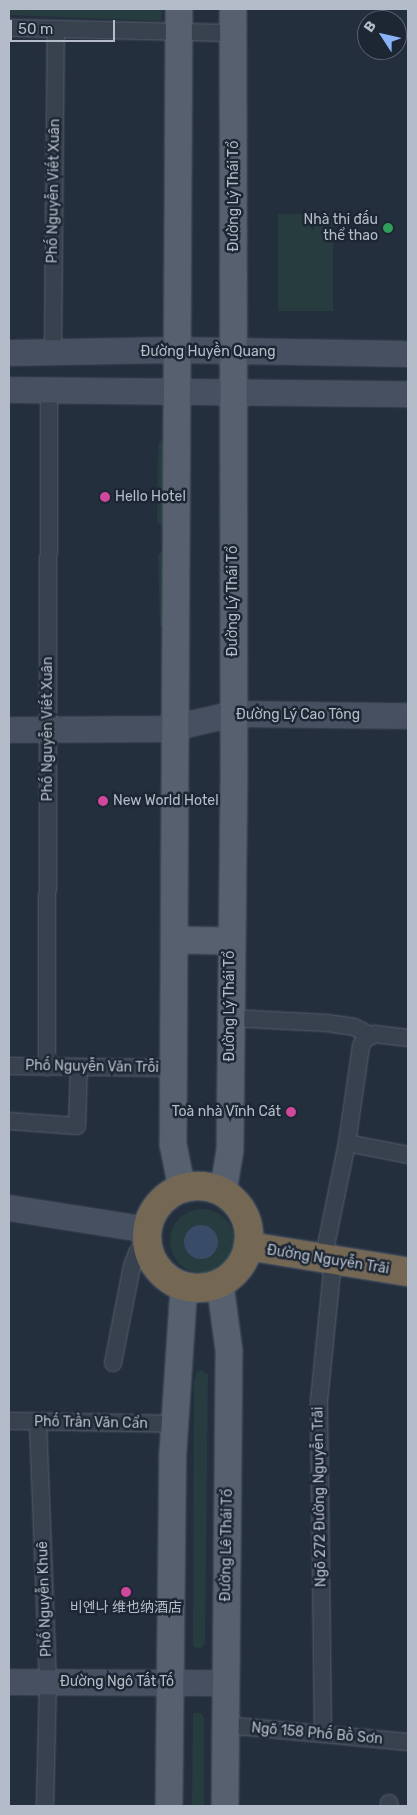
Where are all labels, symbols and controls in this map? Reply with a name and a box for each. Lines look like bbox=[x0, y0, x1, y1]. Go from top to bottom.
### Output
scale bar bbox=[12, 10, 118, 42]
north arrow bbox=[357, 10, 407, 60]
text: B bbox=[360, 18, 380, 36]
text: 50 m bbox=[18, 20, 53, 38]
street label: Phố Nguyễn Viết Xuân bbox=[44, 118, 64, 264]
street label: Đường Lý Thái Tổ bbox=[226, 140, 242, 252]
place label: Nhà thi đấu thể thao bbox=[303, 212, 378, 244]
marker: Nhà thi đấu thể thao bbox=[382, 222, 394, 234]
street label: Đường Huyền Quang bbox=[140, 344, 276, 360]
place label: Hello Hotel bbox=[115, 489, 186, 505]
marker: Hello Hotel bbox=[99, 491, 111, 503]
street label: Đường Lý Thái Tổ bbox=[225, 545, 241, 657]
street label: Phố Nguyễn Viết Xuân bbox=[40, 656, 56, 802]
street label: Đường Lý Cao Tông bbox=[236, 707, 360, 723]
place label: New World Hotel bbox=[113, 793, 219, 809]
marker: New World Hotel bbox=[97, 795, 109, 807]
street label: Đường Lý Thái Tổ bbox=[222, 950, 238, 1062]
street label: Phố Nguyễn Văn Trỗi bbox=[25, 1057, 159, 1077]
place label: Toà nhà Vĩnh Cát bbox=[171, 1104, 281, 1120]
marker: Toà nhà Vĩnh Cát bbox=[285, 1106, 297, 1118]
street label: Đường Nguyễn Trãi bbox=[265, 1242, 391, 1278]
street label: Ngõ 272 Đường Nguyễn Trãi bbox=[310, 1407, 330, 1587]
street label: Phố Trần Văn Cẩn bbox=[34, 1414, 148, 1432]
street label: Đường Lê Thái Tổ bbox=[218, 1488, 236, 1602]
street label: Phố Nguyễn Khuê bbox=[35, 1541, 55, 1657]
marker: 비엔나 维也纳酒店 bbox=[120, 1586, 132, 1598]
place label: 비엔나 维也纳酒店 bbox=[70, 1600, 182, 1616]
street label: Đường Ngô Tất Tố bbox=[60, 1674, 174, 1690]
street label: Ngõ 158 Phố Bồ Sơn bbox=[251, 1720, 383, 1748]

